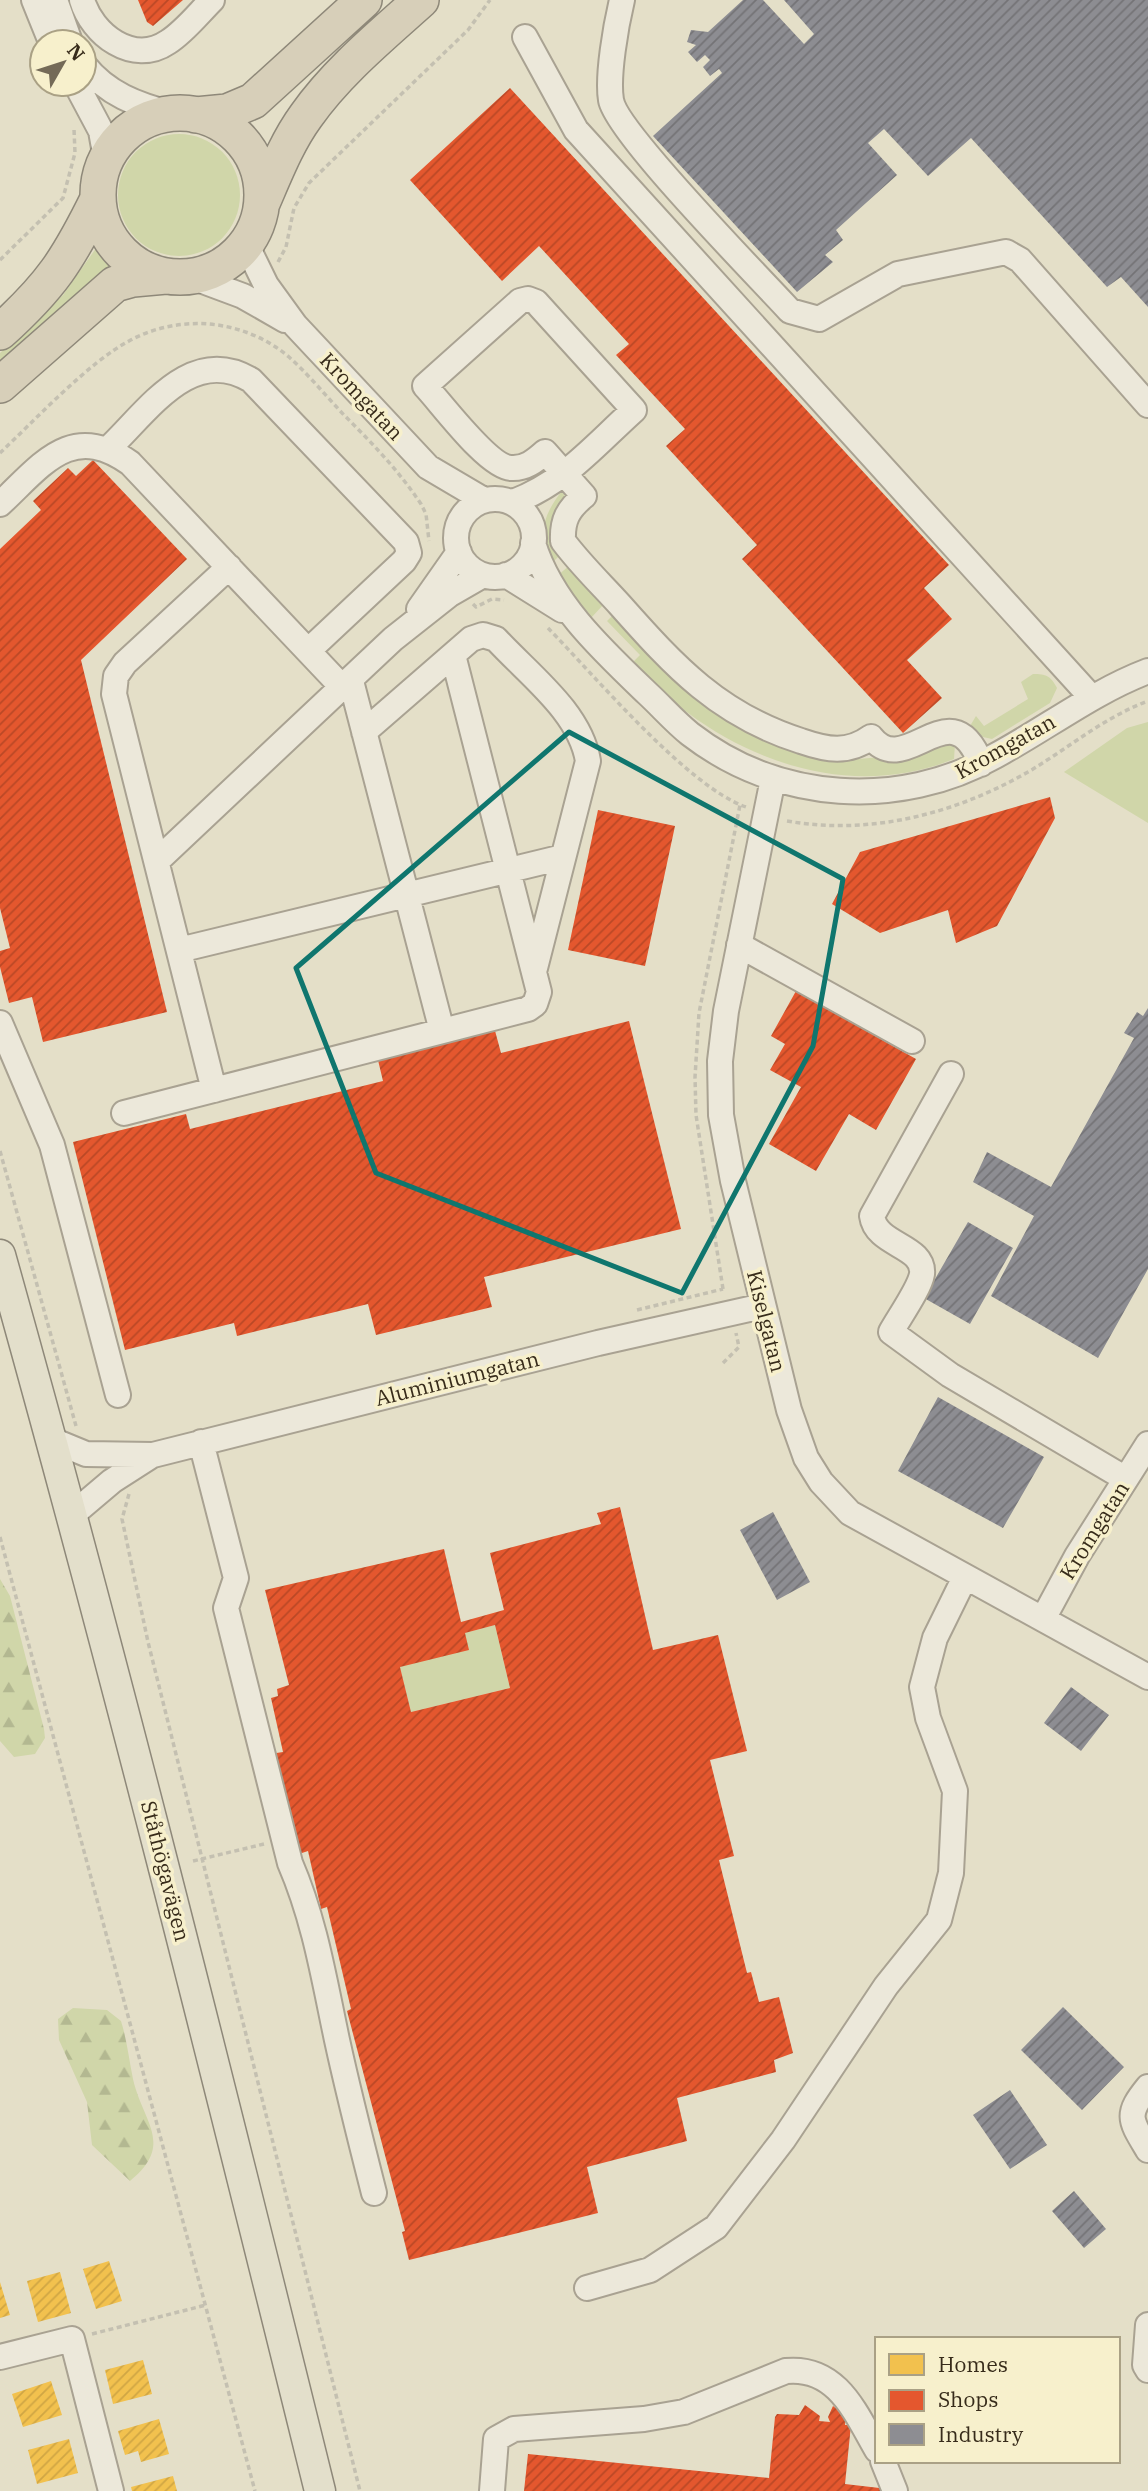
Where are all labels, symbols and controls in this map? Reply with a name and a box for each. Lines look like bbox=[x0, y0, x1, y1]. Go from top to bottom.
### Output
north arrow bbox=[28, 28, 98, 98]
text: N bbox=[62, 39, 90, 66]
street label: Kromgatan bbox=[314, 346, 410, 446]
street label: Kromgatan bbox=[950, 707, 1060, 785]
street label: Kiselgatan bbox=[741, 1267, 793, 1375]
street label: Aluminiumgatan bbox=[372, 1344, 542, 1412]
street label: Kromgatan bbox=[1053, 1476, 1135, 1584]
street label: Ståthögavägen bbox=[135, 1798, 197, 1944]
legend bbox=[875, 2337, 1120, 2463]
text: Homes bbox=[938, 2350, 1008, 2378]
text: Shops bbox=[938, 2385, 998, 2413]
text: Industry bbox=[938, 2420, 1024, 2448]

